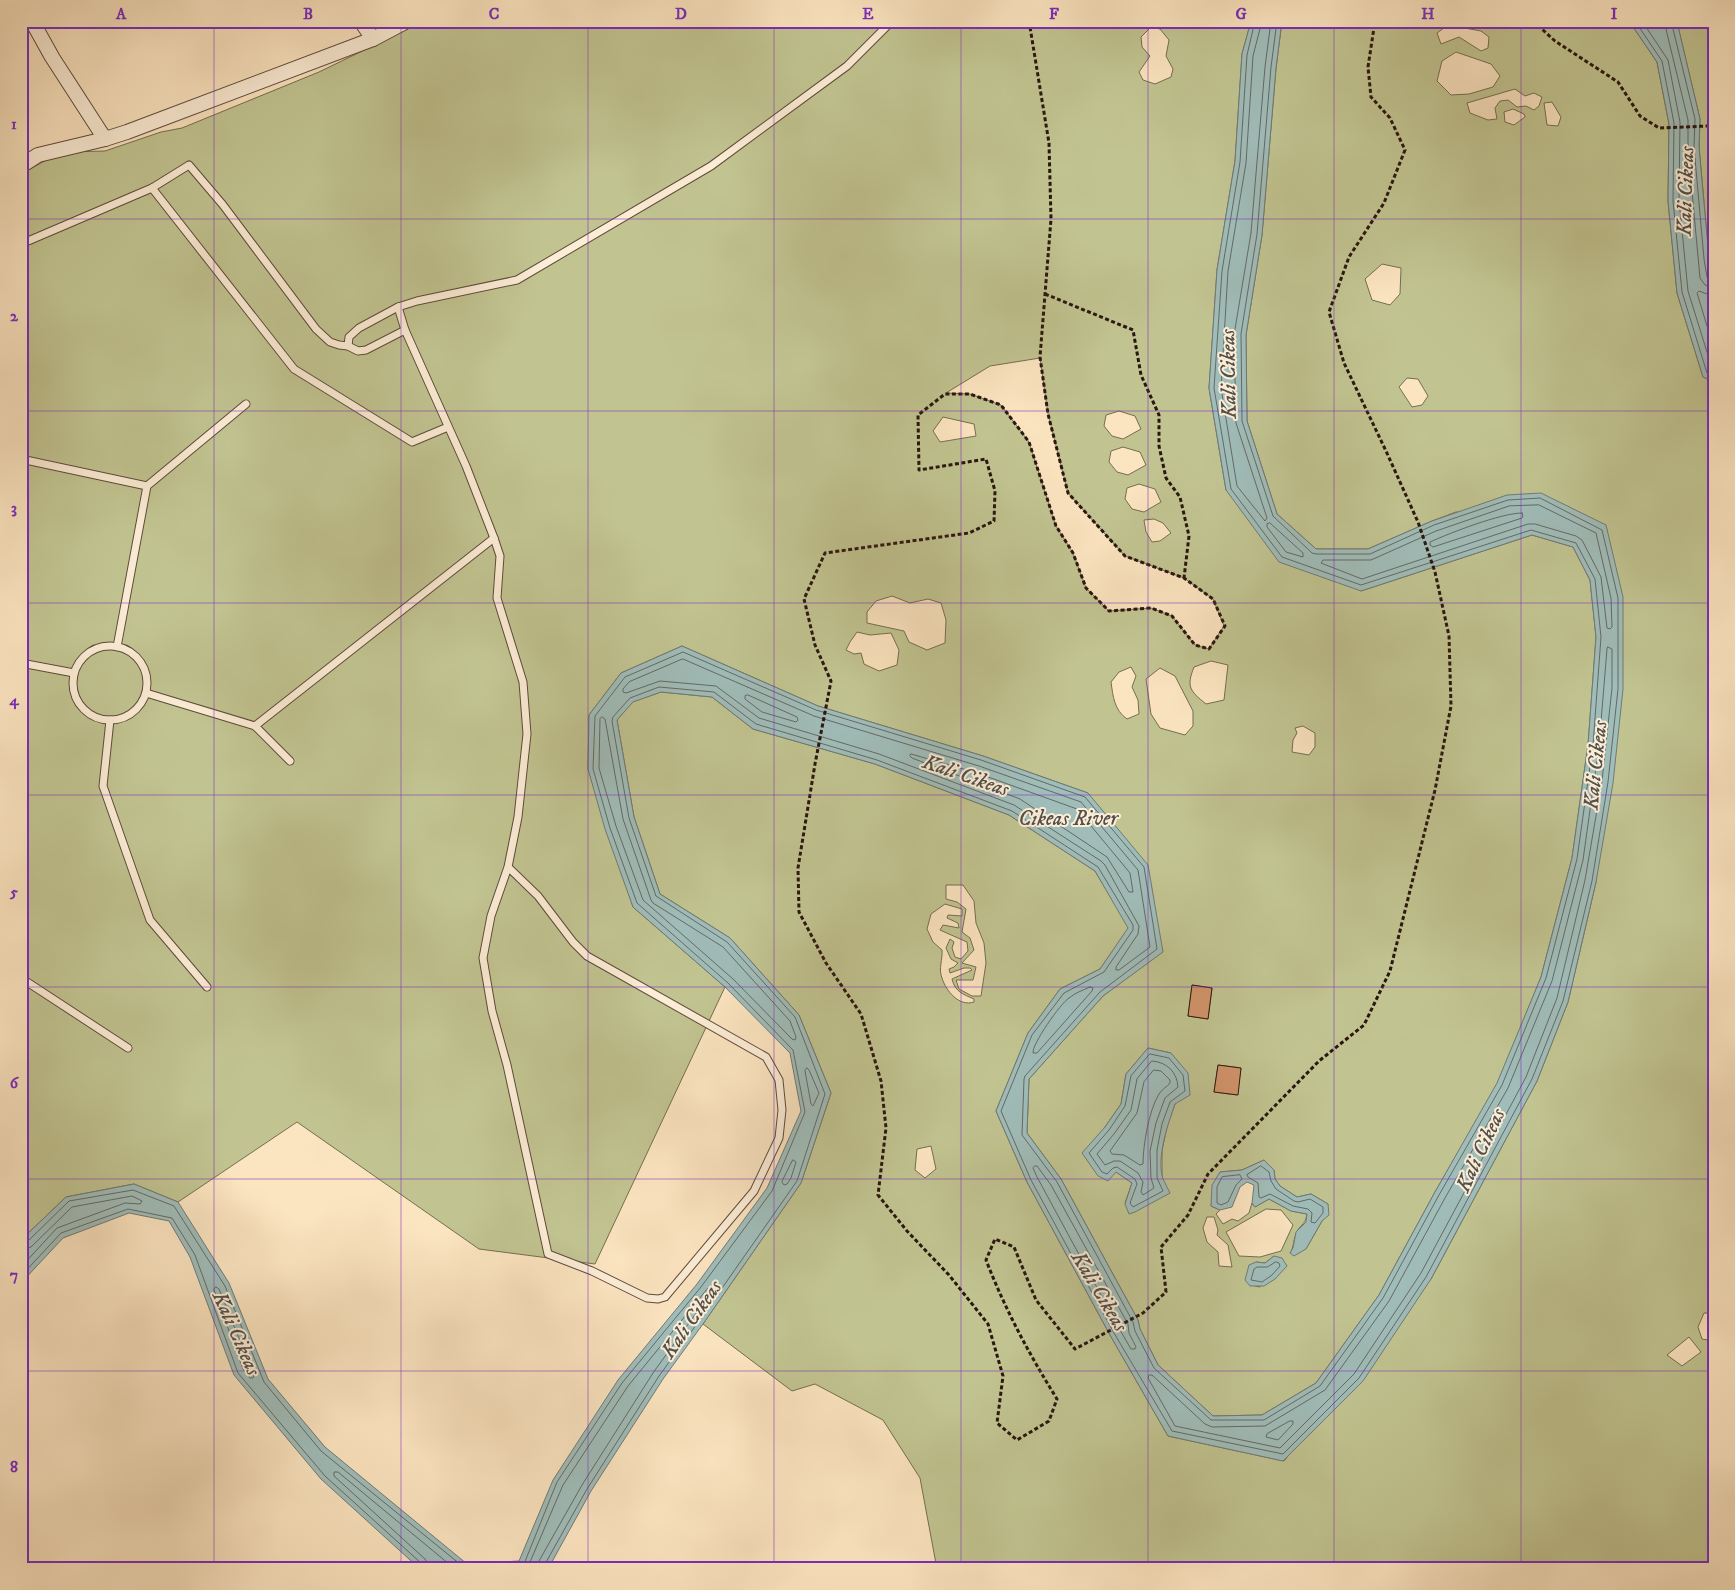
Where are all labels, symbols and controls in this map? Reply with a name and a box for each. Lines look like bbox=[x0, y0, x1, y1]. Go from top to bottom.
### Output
text: A bbox=[115, 4, 127, 24]
text: B bbox=[303, 4, 313, 24]
text: C bbox=[489, 4, 499, 24]
text: D bbox=[675, 4, 687, 24]
text: E bbox=[862, 4, 874, 24]
text: F bbox=[1049, 4, 1059, 24]
text: G bbox=[1235, 4, 1247, 24]
text: H bbox=[1421, 4, 1435, 24]
text: I bbox=[1611, 4, 1618, 24]
text: 1 bbox=[11, 114, 17, 134]
water label: Kali Cikeas bbox=[1671, 145, 1701, 237]
text: 2 bbox=[10, 306, 19, 326]
water label: Kali Cikeas bbox=[1215, 328, 1243, 420]
text: 3 bbox=[11, 498, 17, 518]
text: 4 bbox=[8, 690, 19, 710]
water label: Kali Cikeas bbox=[1578, 719, 1614, 812]
water label: Kali Cikeas bbox=[918, 749, 1013, 803]
water label: Cikeas River bbox=[1018, 806, 1119, 832]
text: 5 bbox=[9, 882, 18, 902]
text: 6 bbox=[10, 1073, 20, 1093]
water label: Kali Cikeas bbox=[1450, 1104, 1512, 1197]
water label: Kali Cikeas bbox=[1064, 1246, 1134, 1337]
text: 7 bbox=[10, 1265, 18, 1285]
water label: Kali Cikeas bbox=[655, 1275, 728, 1365]
water label: Kali Cikeas bbox=[206, 1286, 266, 1380]
text: 8 bbox=[10, 1457, 18, 1477]

